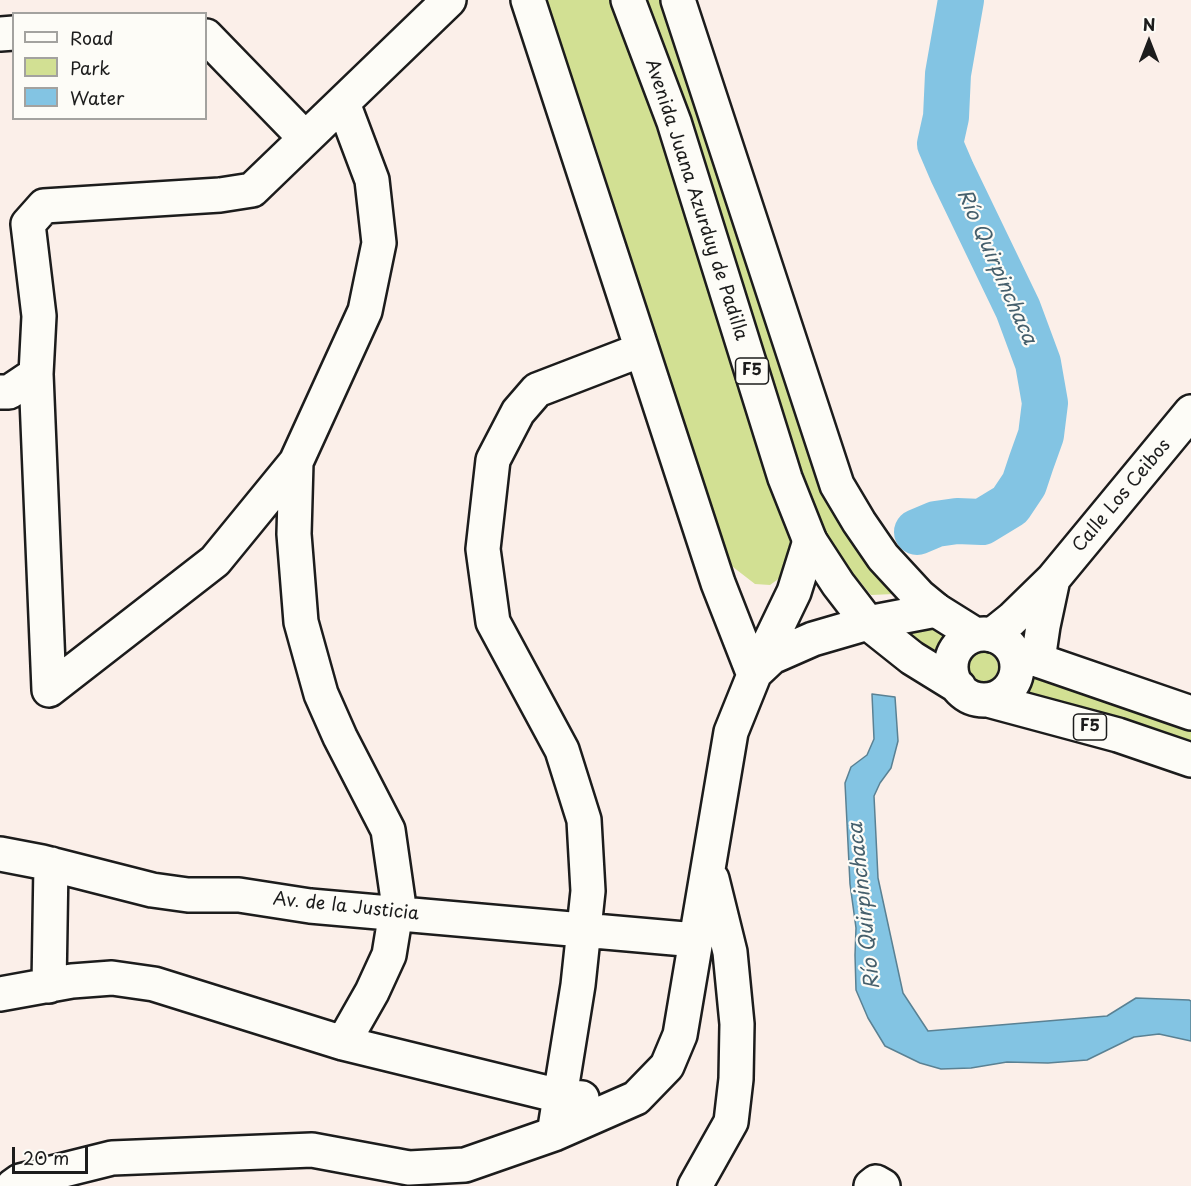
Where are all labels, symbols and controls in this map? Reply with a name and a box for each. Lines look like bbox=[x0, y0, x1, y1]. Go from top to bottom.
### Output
legend bbox=[12, 12, 207, 120]
north arrow bbox=[1119, 12, 1179, 72]
text: N bbox=[1143, 12, 1155, 36]
text: Road bbox=[70, 24, 114, 51]
text: Park bbox=[70, 54, 110, 81]
street label: Avenida Juana Azurduy de Padilla bbox=[640, 57, 752, 343]
text: Water bbox=[70, 84, 124, 111]
water label: Río Quirpinchaca bbox=[951, 186, 1041, 348]
road number: F5 bbox=[736, 358, 768, 384]
street label: Calle Los Ceibos bbox=[1069, 435, 1175, 557]
road number: F5 bbox=[1074, 714, 1106, 740]
water label: Río Quirpinchaca bbox=[844, 821, 886, 991]
street label: Av. de la Justicia bbox=[272, 889, 420, 925]
scale bar bbox=[15, 1135, 92, 1173]
text: 20 m bbox=[23, 1144, 69, 1171]

